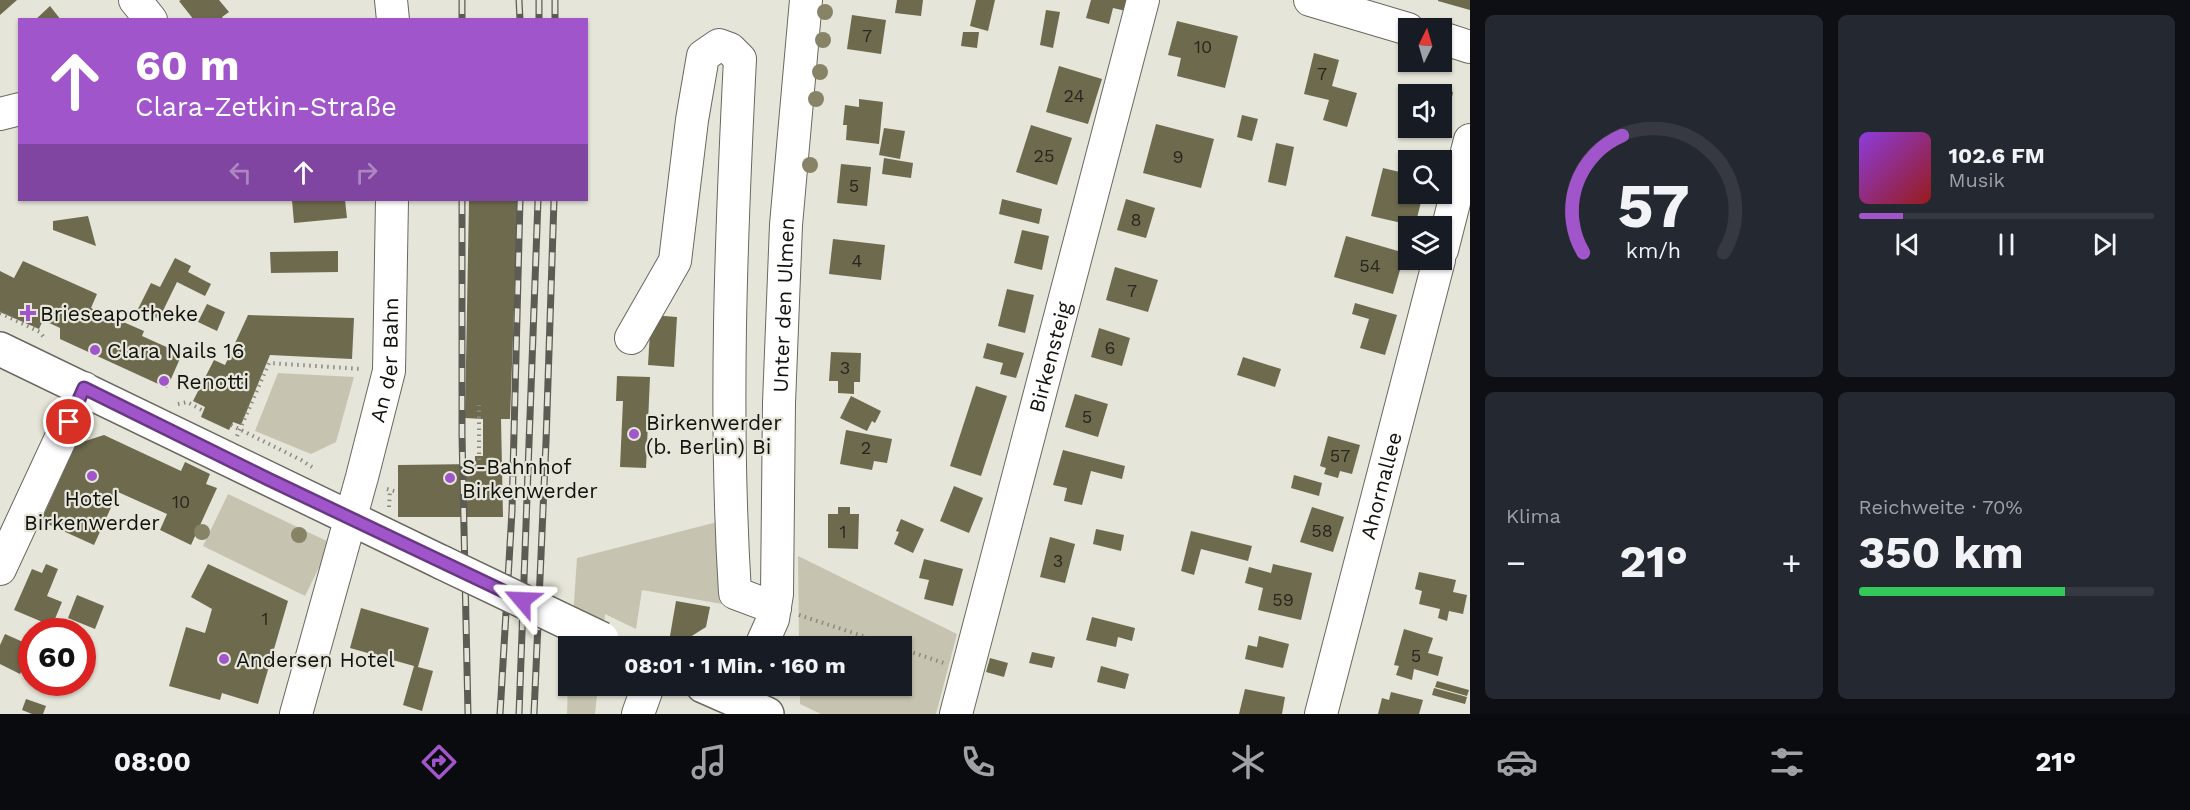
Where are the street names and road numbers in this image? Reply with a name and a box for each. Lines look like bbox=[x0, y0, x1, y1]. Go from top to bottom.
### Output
street label: Unter den Ulmen bbox=[767, 216, 799, 393]
street label: An der Bahn bbox=[364, 297, 403, 425]
street label: Birkensteig bbox=[1023, 298, 1076, 415]
street label: Ahornallee bbox=[1354, 429, 1406, 542]

